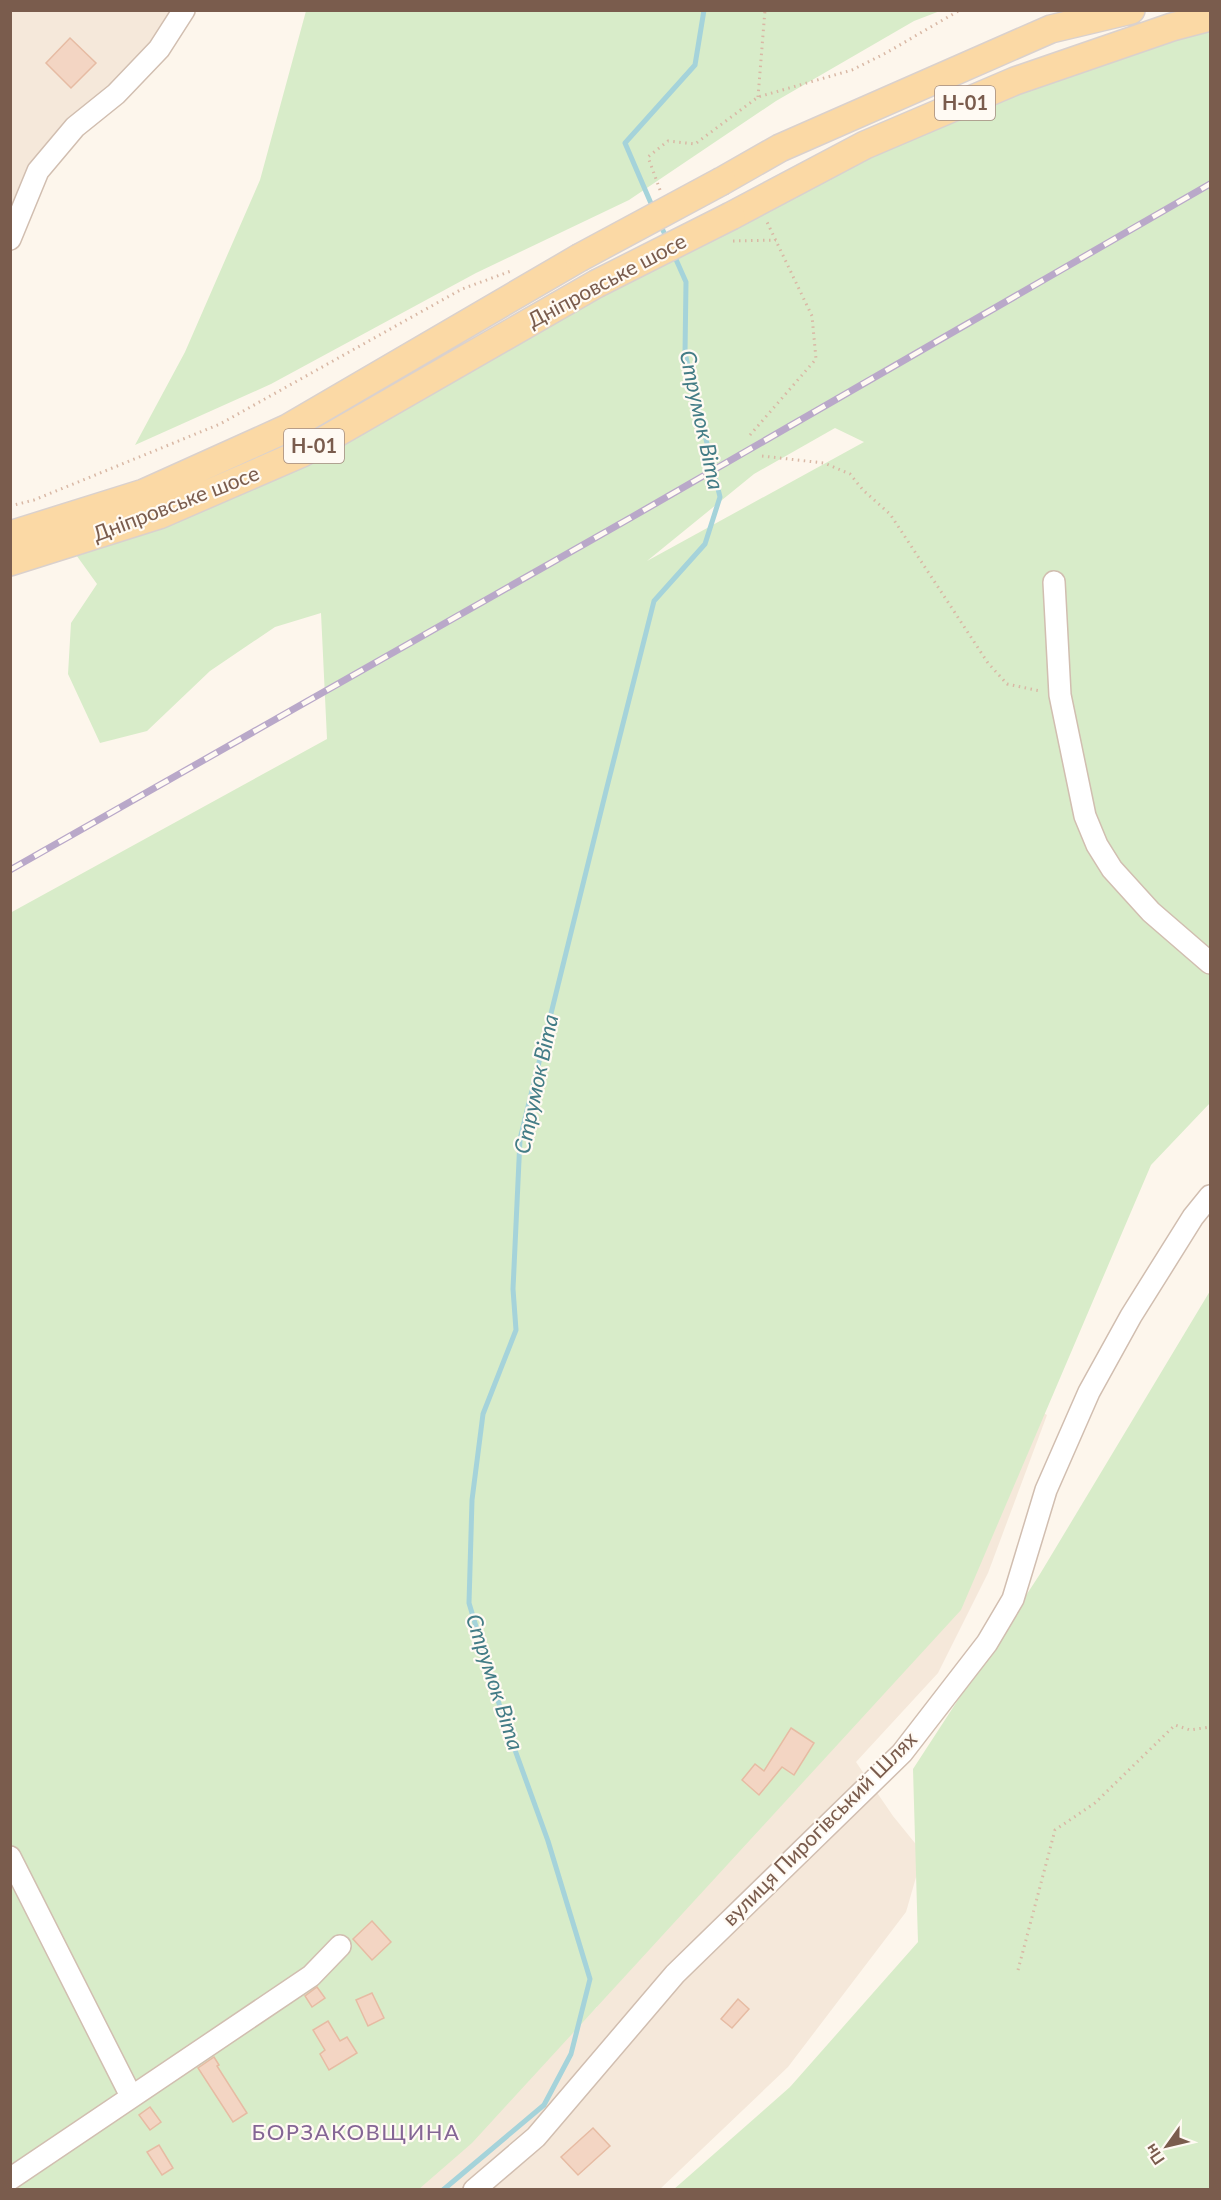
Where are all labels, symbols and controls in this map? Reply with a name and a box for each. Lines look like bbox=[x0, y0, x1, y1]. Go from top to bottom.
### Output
road number: Н-01 bbox=[935, 86, 995, 120]
street label: Дніпровське шосе bbox=[523, 227, 690, 332]
water label: Струмок Віта bbox=[675, 348, 730, 492]
road number: Н-01 bbox=[284, 429, 344, 463]
street label: Дніпровське шосе bbox=[89, 459, 262, 546]
water label: Струмок Віта bbox=[508, 1012, 563, 1156]
water label: Струмок Віта bbox=[461, 1610, 530, 1753]
street label: вулиця Пирогівський Шлях bbox=[717, 1725, 921, 1930]
north arrow bbox=[1137, 2116, 1197, 2176]
district label: БОРЗАКОВЩИНА bbox=[252, 2118, 460, 2145]
text: Пн bbox=[1140, 2141, 1168, 2169]

